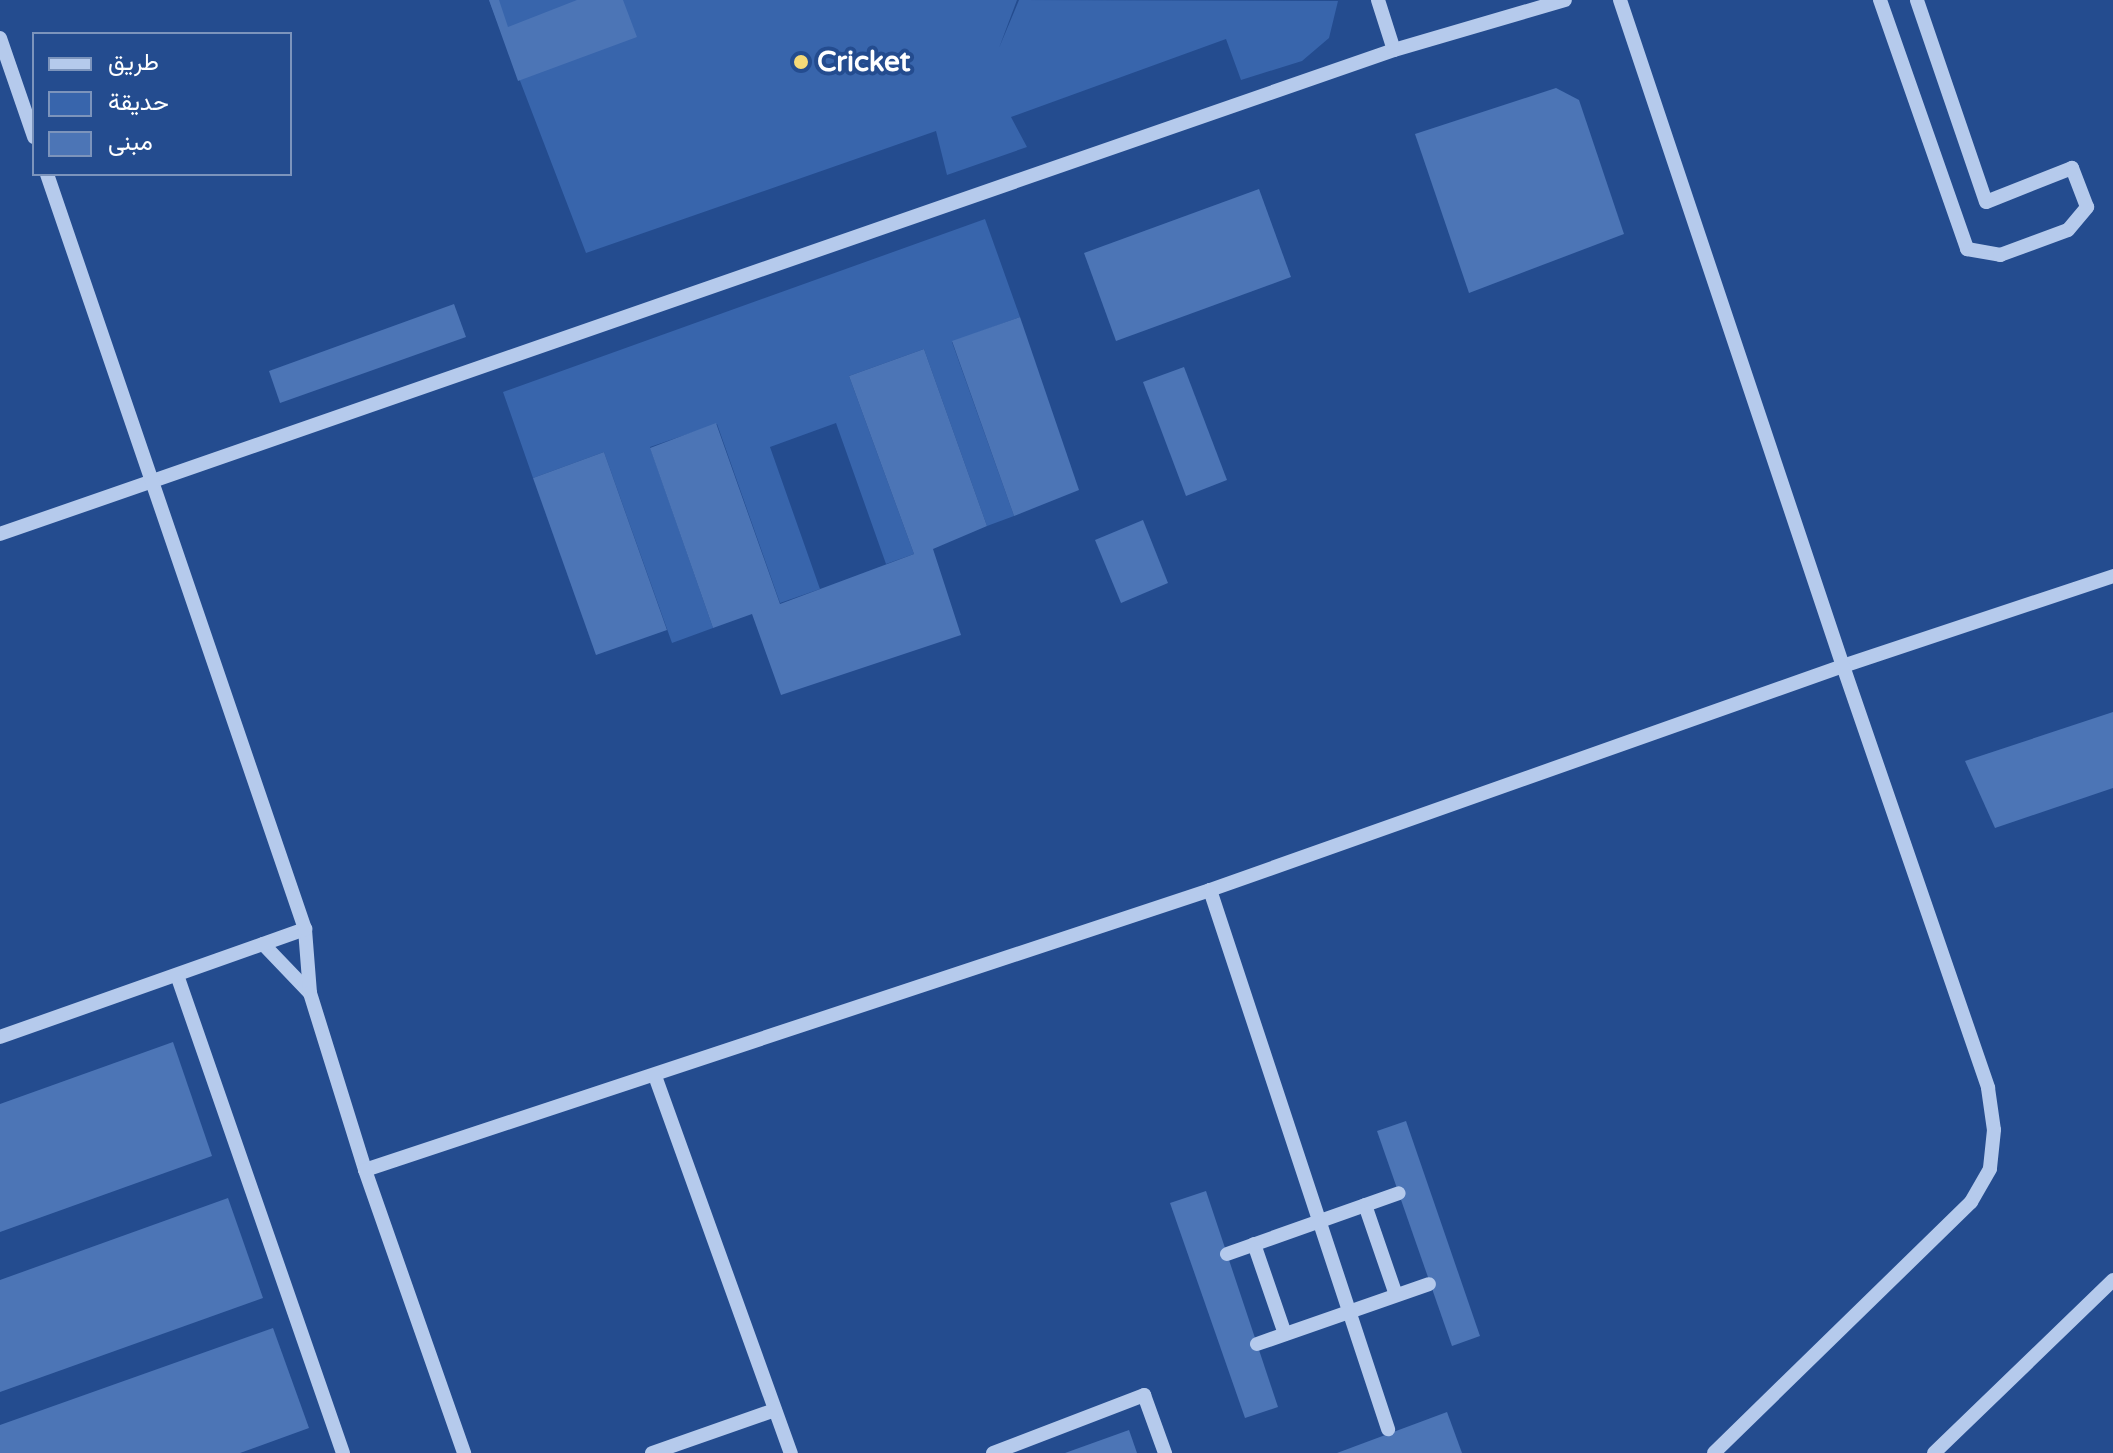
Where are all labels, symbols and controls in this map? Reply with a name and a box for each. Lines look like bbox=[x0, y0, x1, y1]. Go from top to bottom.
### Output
legend bbox=[32, 32, 292, 176]
place label: Cricket bbox=[817, 45, 910, 79]
text: طريق bbox=[108, 48, 159, 77]
marker: Cricket bbox=[792, 53, 810, 71]
text: حديقة bbox=[108, 88, 169, 117]
text: مبنى bbox=[108, 128, 153, 157]

